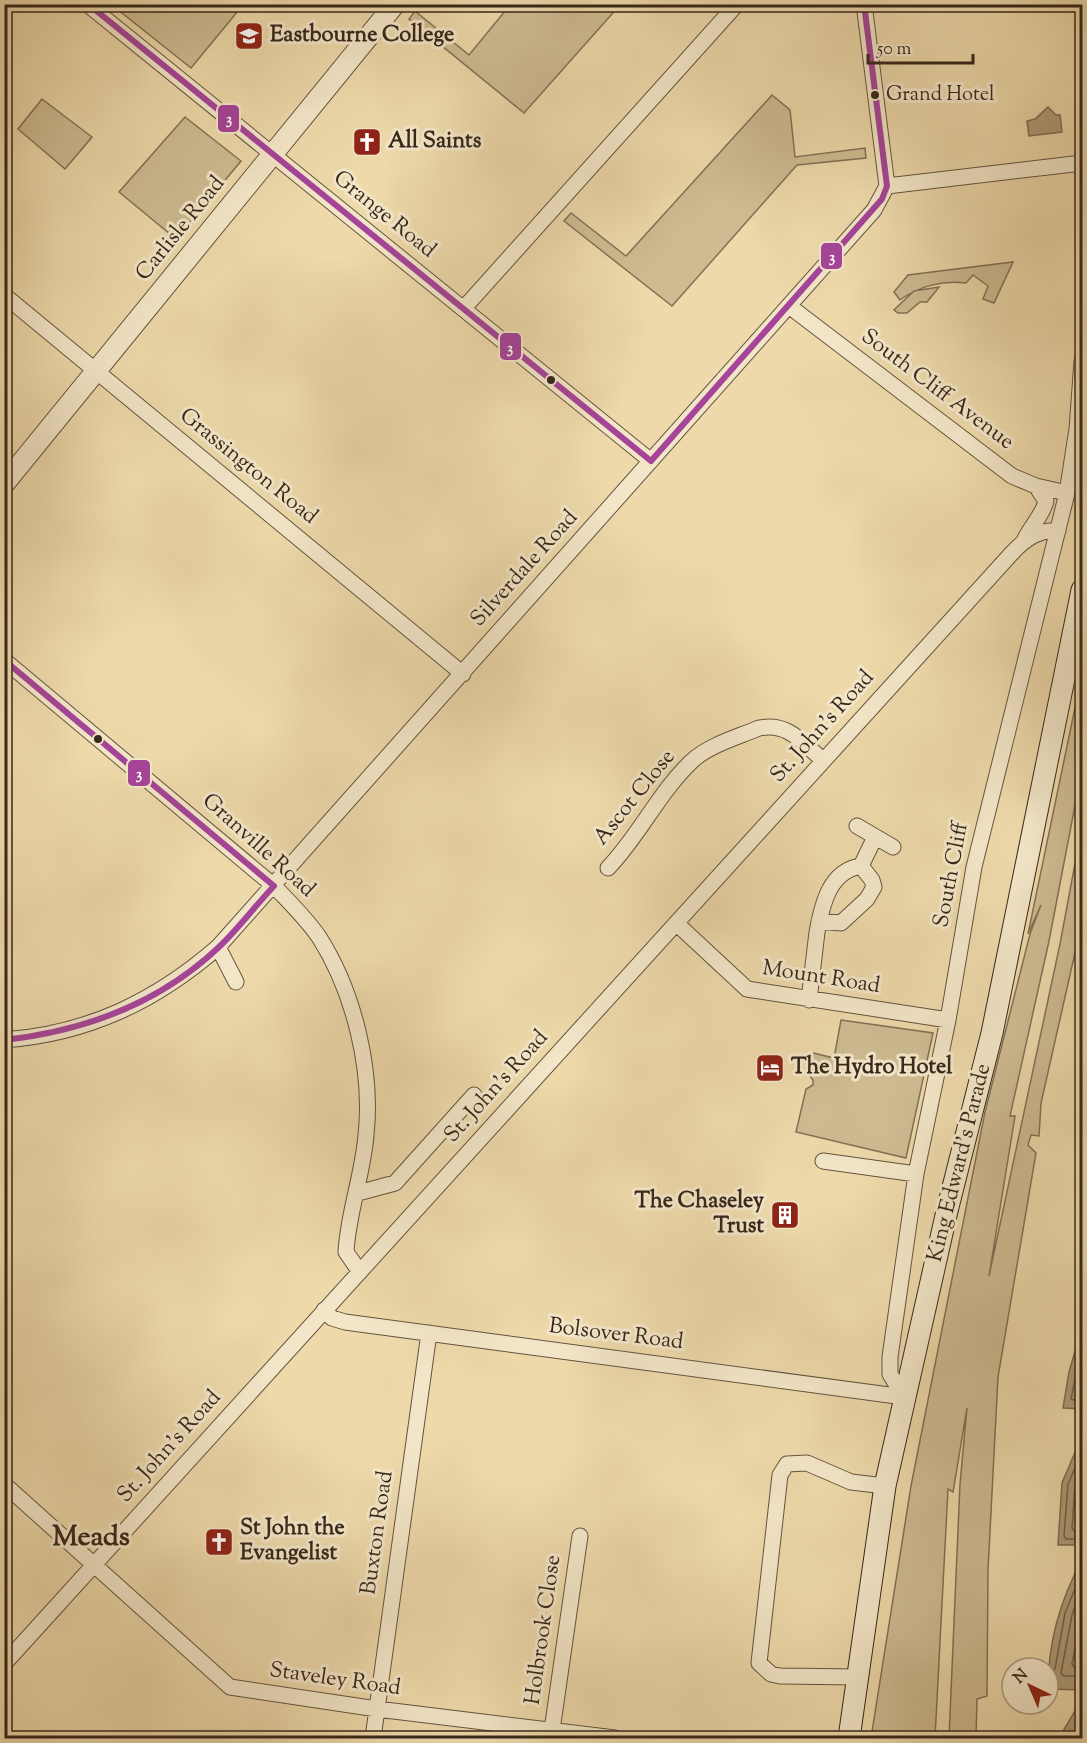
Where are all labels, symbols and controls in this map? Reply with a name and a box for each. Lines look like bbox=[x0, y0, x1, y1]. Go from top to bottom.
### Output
school or university icon: Eastbourne College bbox=[233, 20, 265, 52]
place label: Eastbourne College bbox=[270, 20, 454, 52]
scale bar bbox=[868, 27, 973, 65]
text: 50 m bbox=[876, 37, 912, 63]
place label: Grand Hotel bbox=[886, 81, 995, 110]
marker: Grand Hotel bbox=[869, 89, 881, 101]
line badge: 3 bbox=[217, 104, 240, 133]
text: 3 bbox=[226, 109, 233, 132]
church icon: All Saints bbox=[351, 126, 383, 158]
place label: All Saints bbox=[388, 126, 482, 158]
street label: Grange Road bbox=[326, 163, 442, 267]
street label: Carlisle Road bbox=[129, 170, 233, 288]
line badge: 3 bbox=[820, 242, 843, 270]
text: 3 bbox=[829, 247, 836, 270]
street label: South Cliff Avenue bbox=[854, 322, 1020, 458]
line badge: 3 bbox=[499, 332, 522, 361]
text: 3 bbox=[507, 338, 514, 361]
unlabelled marker bbox=[545, 374, 557, 386]
street label: Grassington Road bbox=[172, 401, 324, 533]
street label: Silverdale Road bbox=[464, 503, 586, 635]
street label: St. John's Road bbox=[763, 663, 883, 791]
unlabelled marker bbox=[92, 733, 104, 745]
street label: Ascot Close bbox=[586, 743, 684, 853]
line badge: 3 bbox=[127, 759, 151, 787]
text: 3 bbox=[136, 764, 143, 787]
street label: Granville Road bbox=[194, 786, 322, 906]
street label: South Cliff bbox=[926, 818, 978, 930]
street label: Mount Road bbox=[760, 953, 882, 1003]
street label: St. John's Road bbox=[437, 1023, 557, 1151]
hotel icon: The Hydro Hotel bbox=[754, 1052, 786, 1084]
place label: The Hydro Hotel bbox=[791, 1052, 953, 1084]
street label: King Edward's Parade bbox=[920, 1060, 1000, 1266]
place label: The Chaseley Trust bbox=[635, 1186, 764, 1243]
building icon: The Chaseley Trust bbox=[769, 1199, 801, 1231]
street label: Bolsover Road bbox=[547, 1311, 685, 1359]
street label: St. John's Road bbox=[110, 1383, 230, 1511]
street label: Buxton Road bbox=[353, 1469, 403, 1597]
place label: St John the Evangelist bbox=[240, 1513, 345, 1570]
district label: Meads bbox=[52, 1518, 130, 1558]
church icon: St John the Evangelist bbox=[203, 1526, 235, 1558]
street label: Holbrook Close bbox=[518, 1553, 570, 1707]
street label: Staveley Road bbox=[267, 1655, 403, 1705]
north arrow bbox=[1000, 1656, 1060, 1716]
text: N bbox=[1009, 1664, 1034, 1690]

